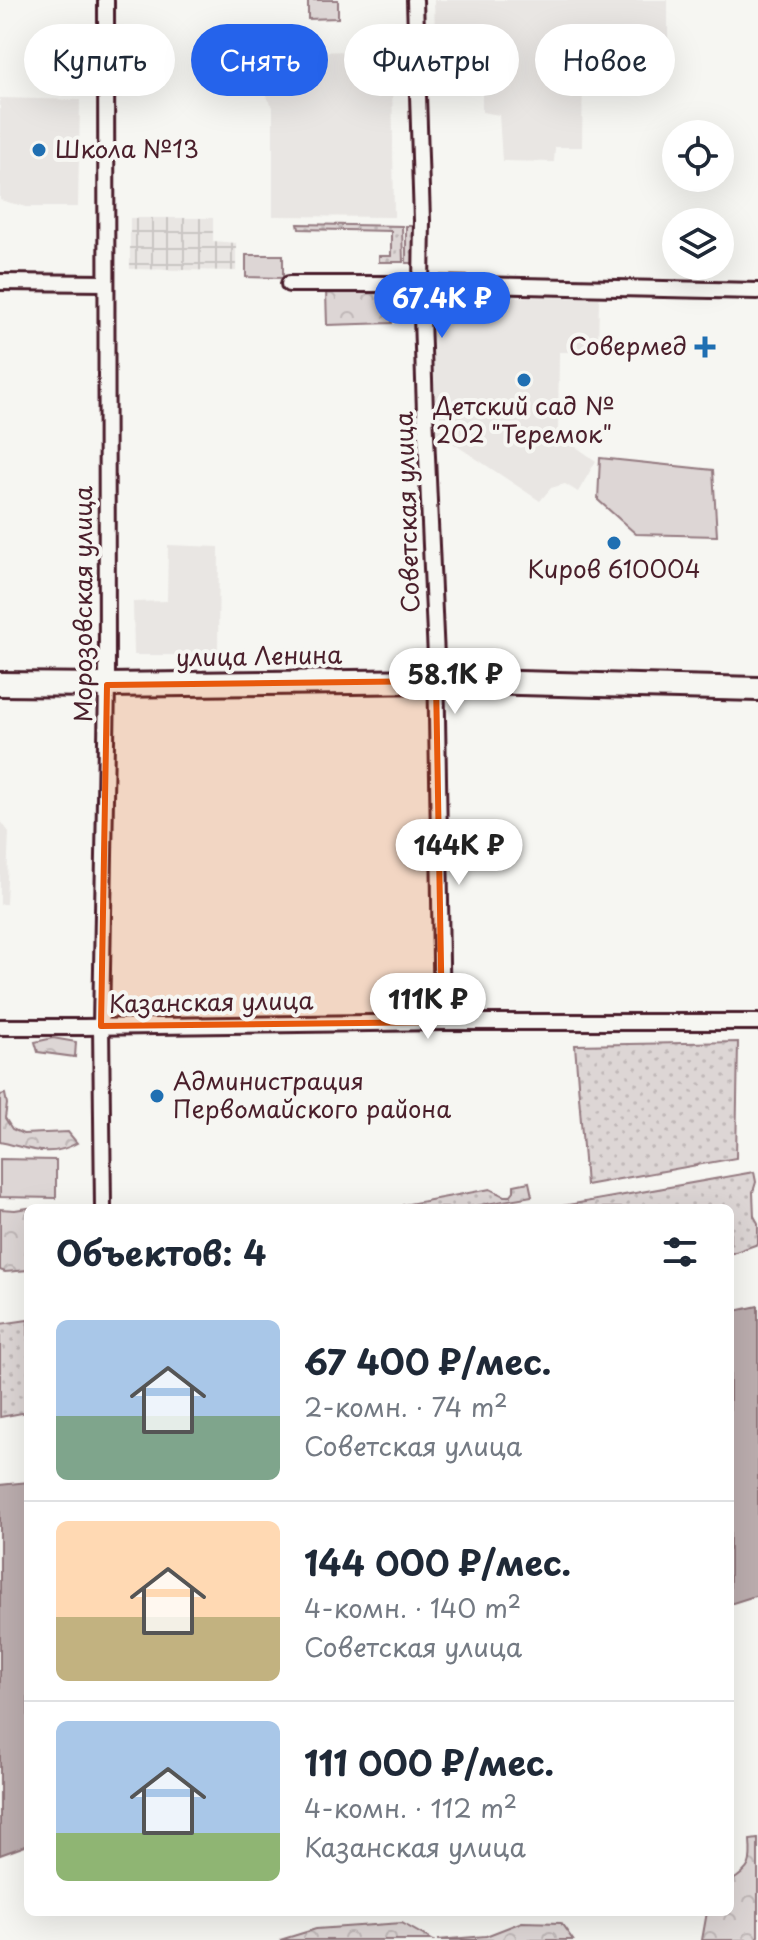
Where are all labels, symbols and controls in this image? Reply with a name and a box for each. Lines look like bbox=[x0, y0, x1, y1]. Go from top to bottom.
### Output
chip: Купить bbox=[24, 24, 175, 96]
chip: Снять bbox=[191, 24, 328, 96]
chip: Фильтры bbox=[344, 24, 519, 96]
chip: Новое bbox=[535, 24, 675, 96]
map controls bbox=[662, 120, 734, 280]
button: locate bbox=[662, 120, 734, 192]
place label: Школа №13 bbox=[55, 130, 199, 166]
marker: Школа №13 bbox=[30, 141, 48, 159]
button: layers bbox=[662, 208, 734, 280]
pin: 67.4K ₽ bbox=[368, 272, 516, 340]
text: 67.4K ₽ bbox=[392, 278, 492, 317]
place label: Совермед bbox=[569, 327, 687, 363]
marker: Совермед bbox=[694, 336, 716, 358]
marker: Детский сад № 202 "Теремок" bbox=[515, 371, 533, 389]
place label: Детский сад № 202 "Теремок" bbox=[433, 387, 614, 451]
street label: Советская улица bbox=[384, 411, 428, 613]
street label: Морозовская улица bbox=[64, 486, 100, 722]
marker: Киров 610004 bbox=[605, 534, 623, 552]
place label: Киров 610004 bbox=[527, 550, 701, 586]
street label: улица Ленина bbox=[175, 636, 343, 674]
pin: 58.1K ₽ bbox=[381, 648, 529, 716]
text: 58.1K ₽ bbox=[407, 654, 503, 693]
pin: 144K ₽ bbox=[394, 819, 524, 887]
text: 144K ₽ bbox=[414, 825, 504, 864]
pin: 111K ₽ bbox=[363, 973, 493, 1041]
text: 111K ₽ bbox=[388, 979, 468, 1018]
street label: Казанская улица bbox=[108, 981, 314, 1021]
place label: Администрация Первомайского района bbox=[173, 1062, 451, 1126]
marker: Администрация Первомайского района bbox=[148, 1087, 166, 1105]
text: Объектов: 4 bbox=[56, 1226, 267, 1278]
icon: filters bbox=[658, 1230, 702, 1274]
text: 67 400 ₽/мес. bbox=[304, 1335, 551, 1387]
icon: home bbox=[120, 1352, 216, 1448]
text: 2-комн. · 74 m² bbox=[304, 1387, 508, 1426]
text: Советская улица bbox=[304, 1426, 522, 1465]
text: 144 000 ₽/мес. bbox=[304, 1536, 571, 1588]
icon: home bbox=[120, 1553, 216, 1649]
text: 4-комн. · 140 m² bbox=[304, 1588, 521, 1627]
text: Советская улица bbox=[304, 1627, 522, 1666]
text: 111 000 ₽/мес. bbox=[304, 1736, 554, 1788]
icon: home bbox=[120, 1753, 216, 1849]
text: 4-комн. · 112 m² bbox=[304, 1788, 517, 1827]
text: Казанская улица bbox=[304, 1827, 526, 1866]

